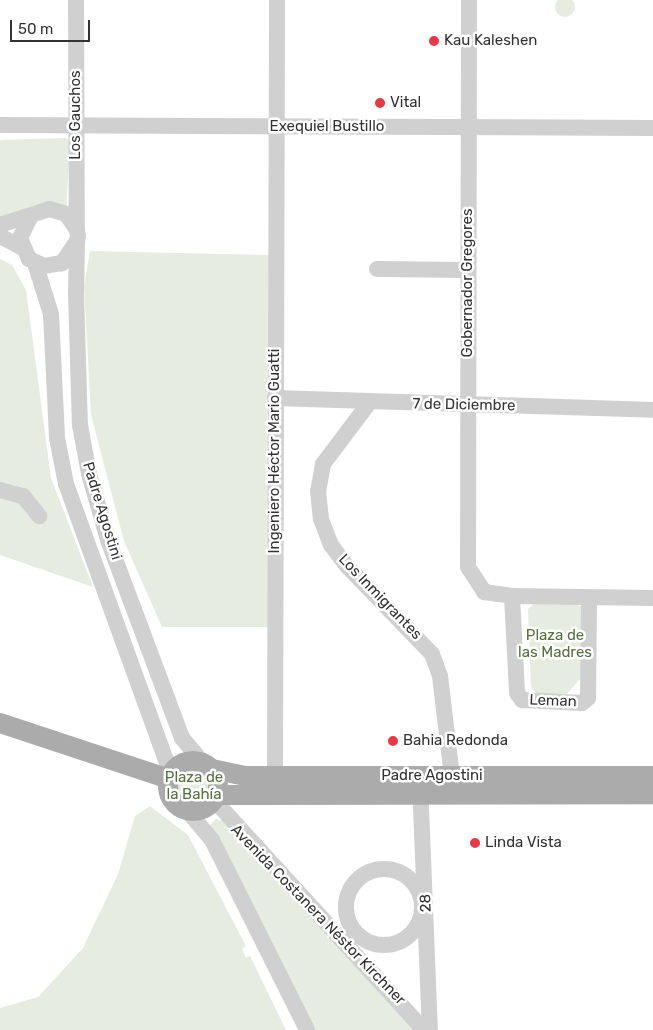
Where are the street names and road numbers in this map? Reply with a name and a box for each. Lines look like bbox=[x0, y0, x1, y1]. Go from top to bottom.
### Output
street label: Los Gauchos bbox=[67, 70, 85, 160]
street label: Exequiel Bustillo bbox=[270, 118, 384, 136]
street label: Gobernador Gregores bbox=[459, 208, 477, 358]
street label: Ingeniero Héctor Mario Guatti bbox=[266, 348, 284, 554]
street label: 7 de Diciembre bbox=[412, 395, 516, 415]
street label: Padre Agostini bbox=[79, 460, 125, 562]
street label: Los Inmigrantes bbox=[335, 550, 425, 644]
street label: Leman bbox=[529, 691, 577, 711]
street label: Padre Agostini bbox=[381, 767, 483, 785]
street label: Avenida Costanera Néstor Kirchner bbox=[227, 821, 409, 1009]
street label: 28 bbox=[417, 893, 435, 913]

